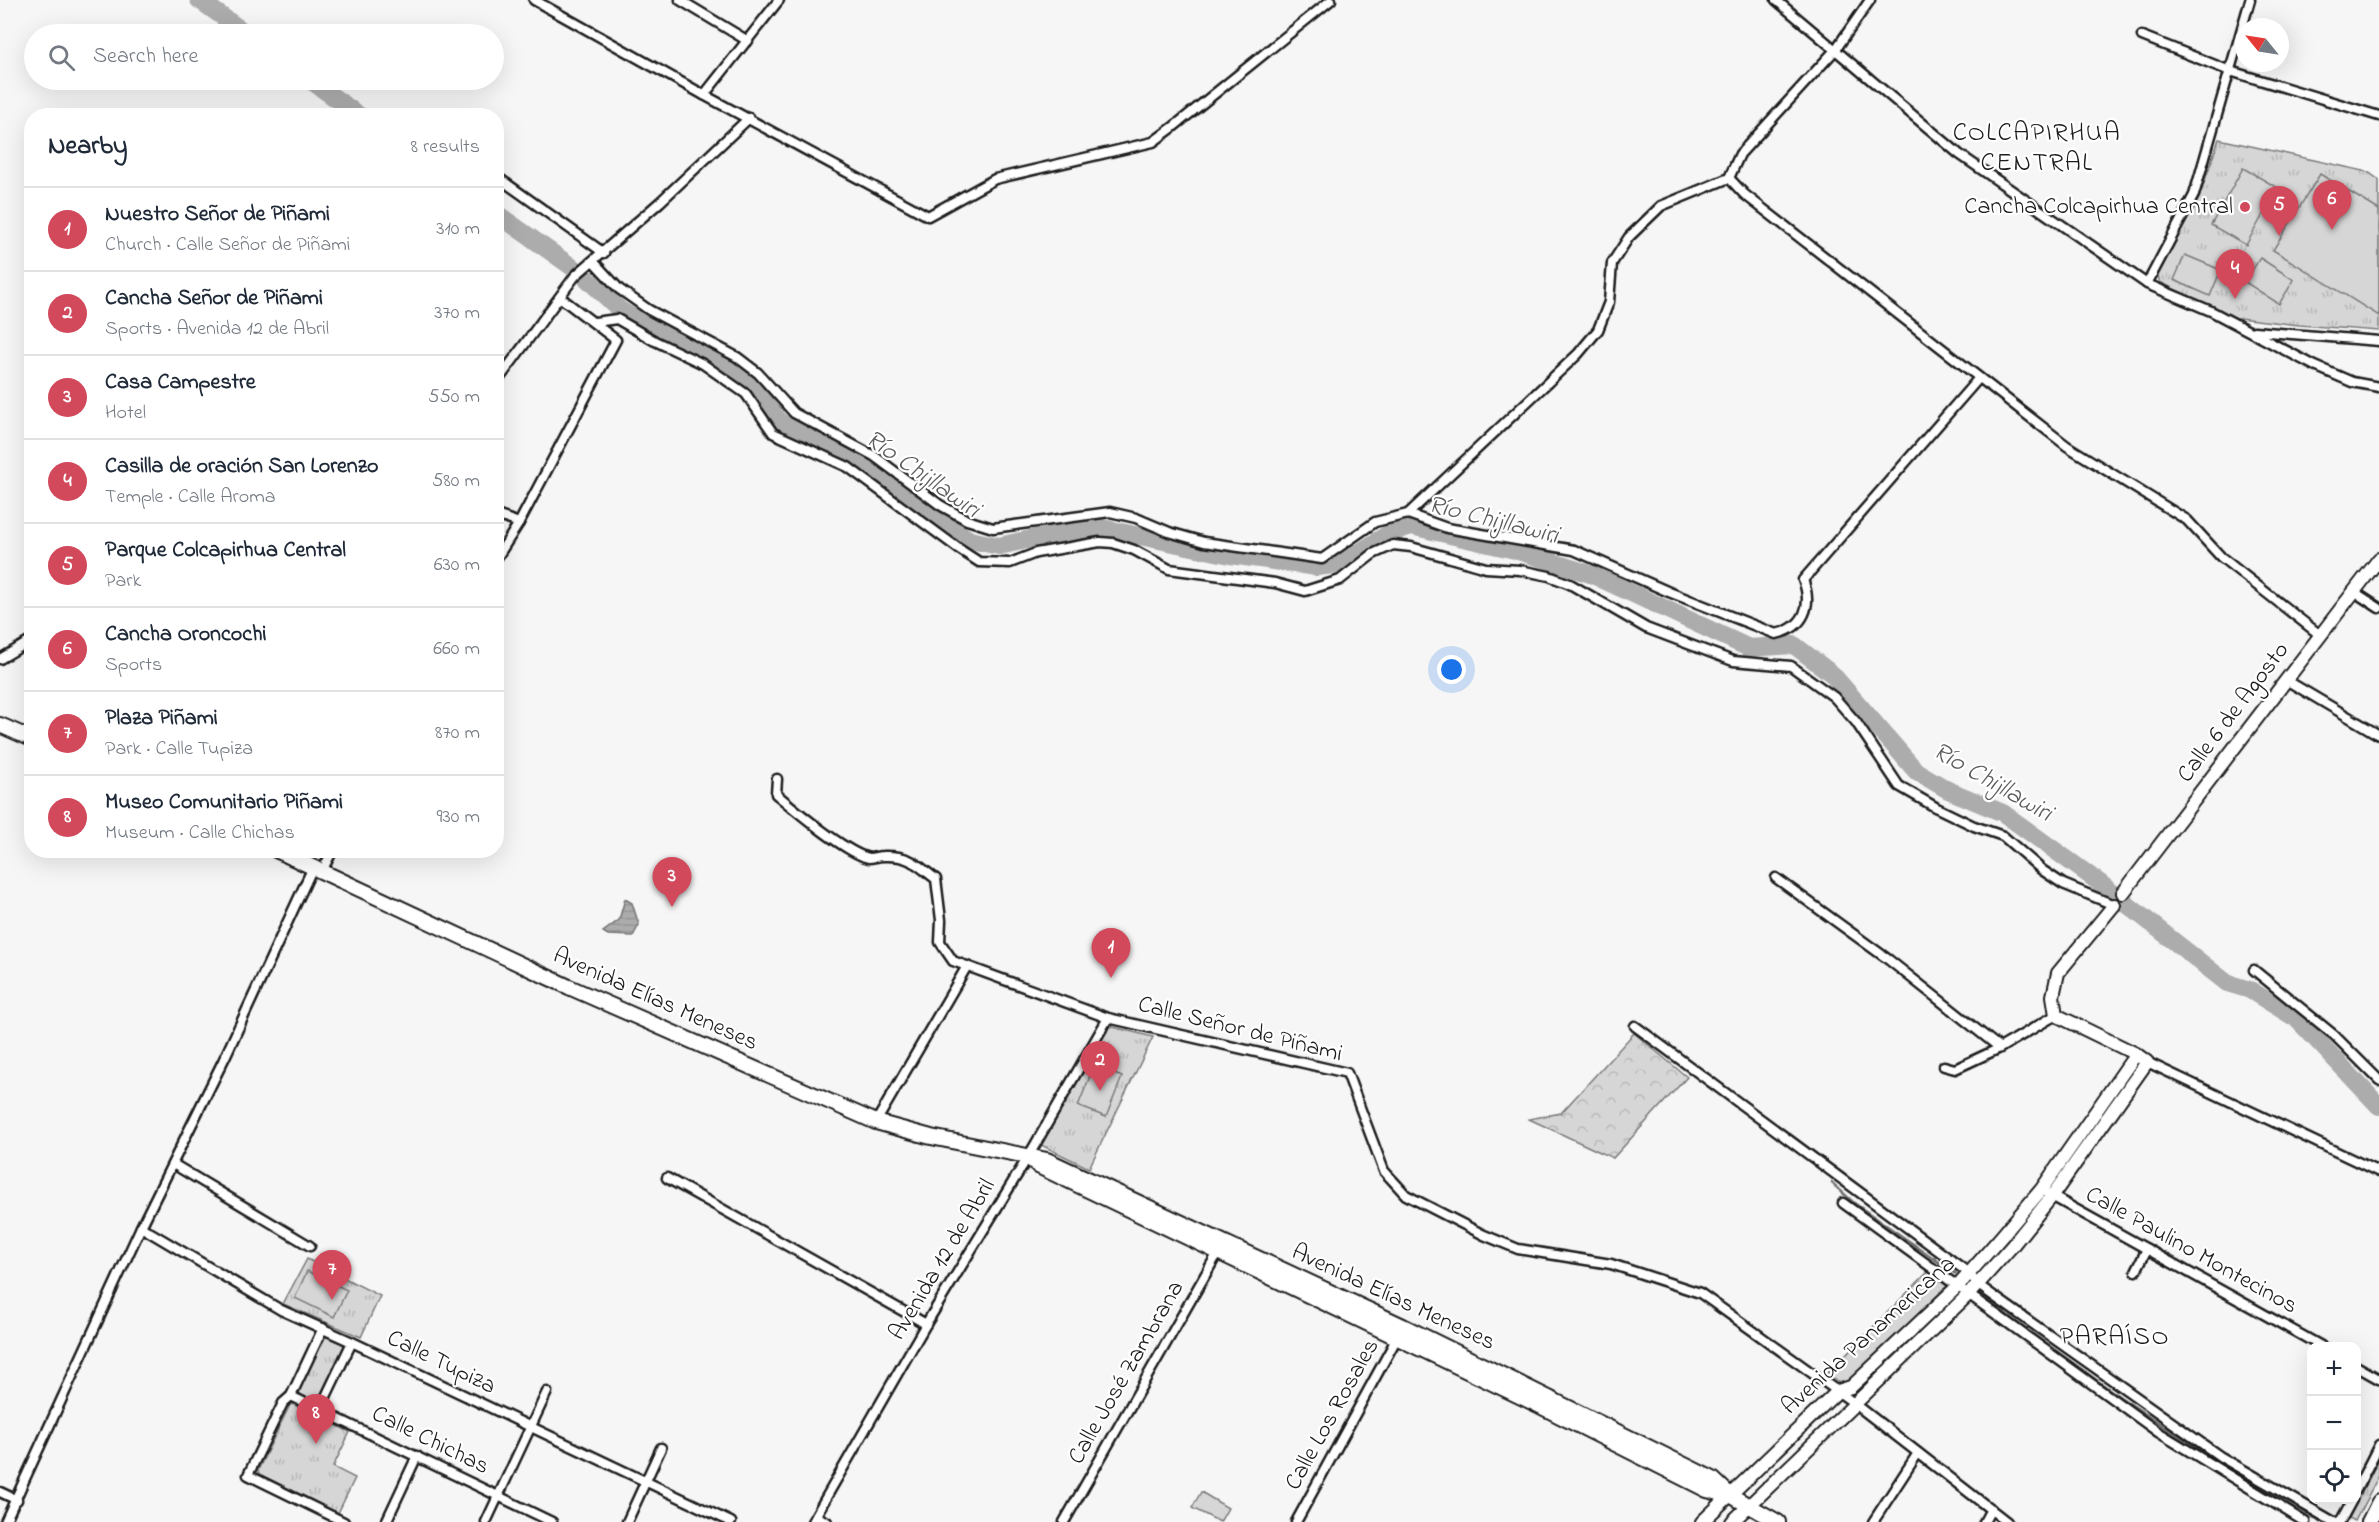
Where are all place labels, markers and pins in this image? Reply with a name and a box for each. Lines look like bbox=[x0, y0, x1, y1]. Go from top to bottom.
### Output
pin: 6 bbox=[2312, 180, 2352, 230]
pin: 5 bbox=[2260, 186, 2298, 236]
place label: Cancha Colcapirhua Central bbox=[1964, 190, 2233, 225]
marker: Cancha Colcapirhua Central bbox=[2238, 200, 2252, 214]
pin: 4 bbox=[2216, 250, 2254, 299]
pin: 3 bbox=[652, 858, 692, 907]
pin: 1 bbox=[1092, 928, 1130, 978]
pin: 2 bbox=[1080, 1042, 1120, 1091]
pin: 7 bbox=[312, 1250, 352, 1300]
pin: 8 bbox=[296, 1394, 336, 1444]

